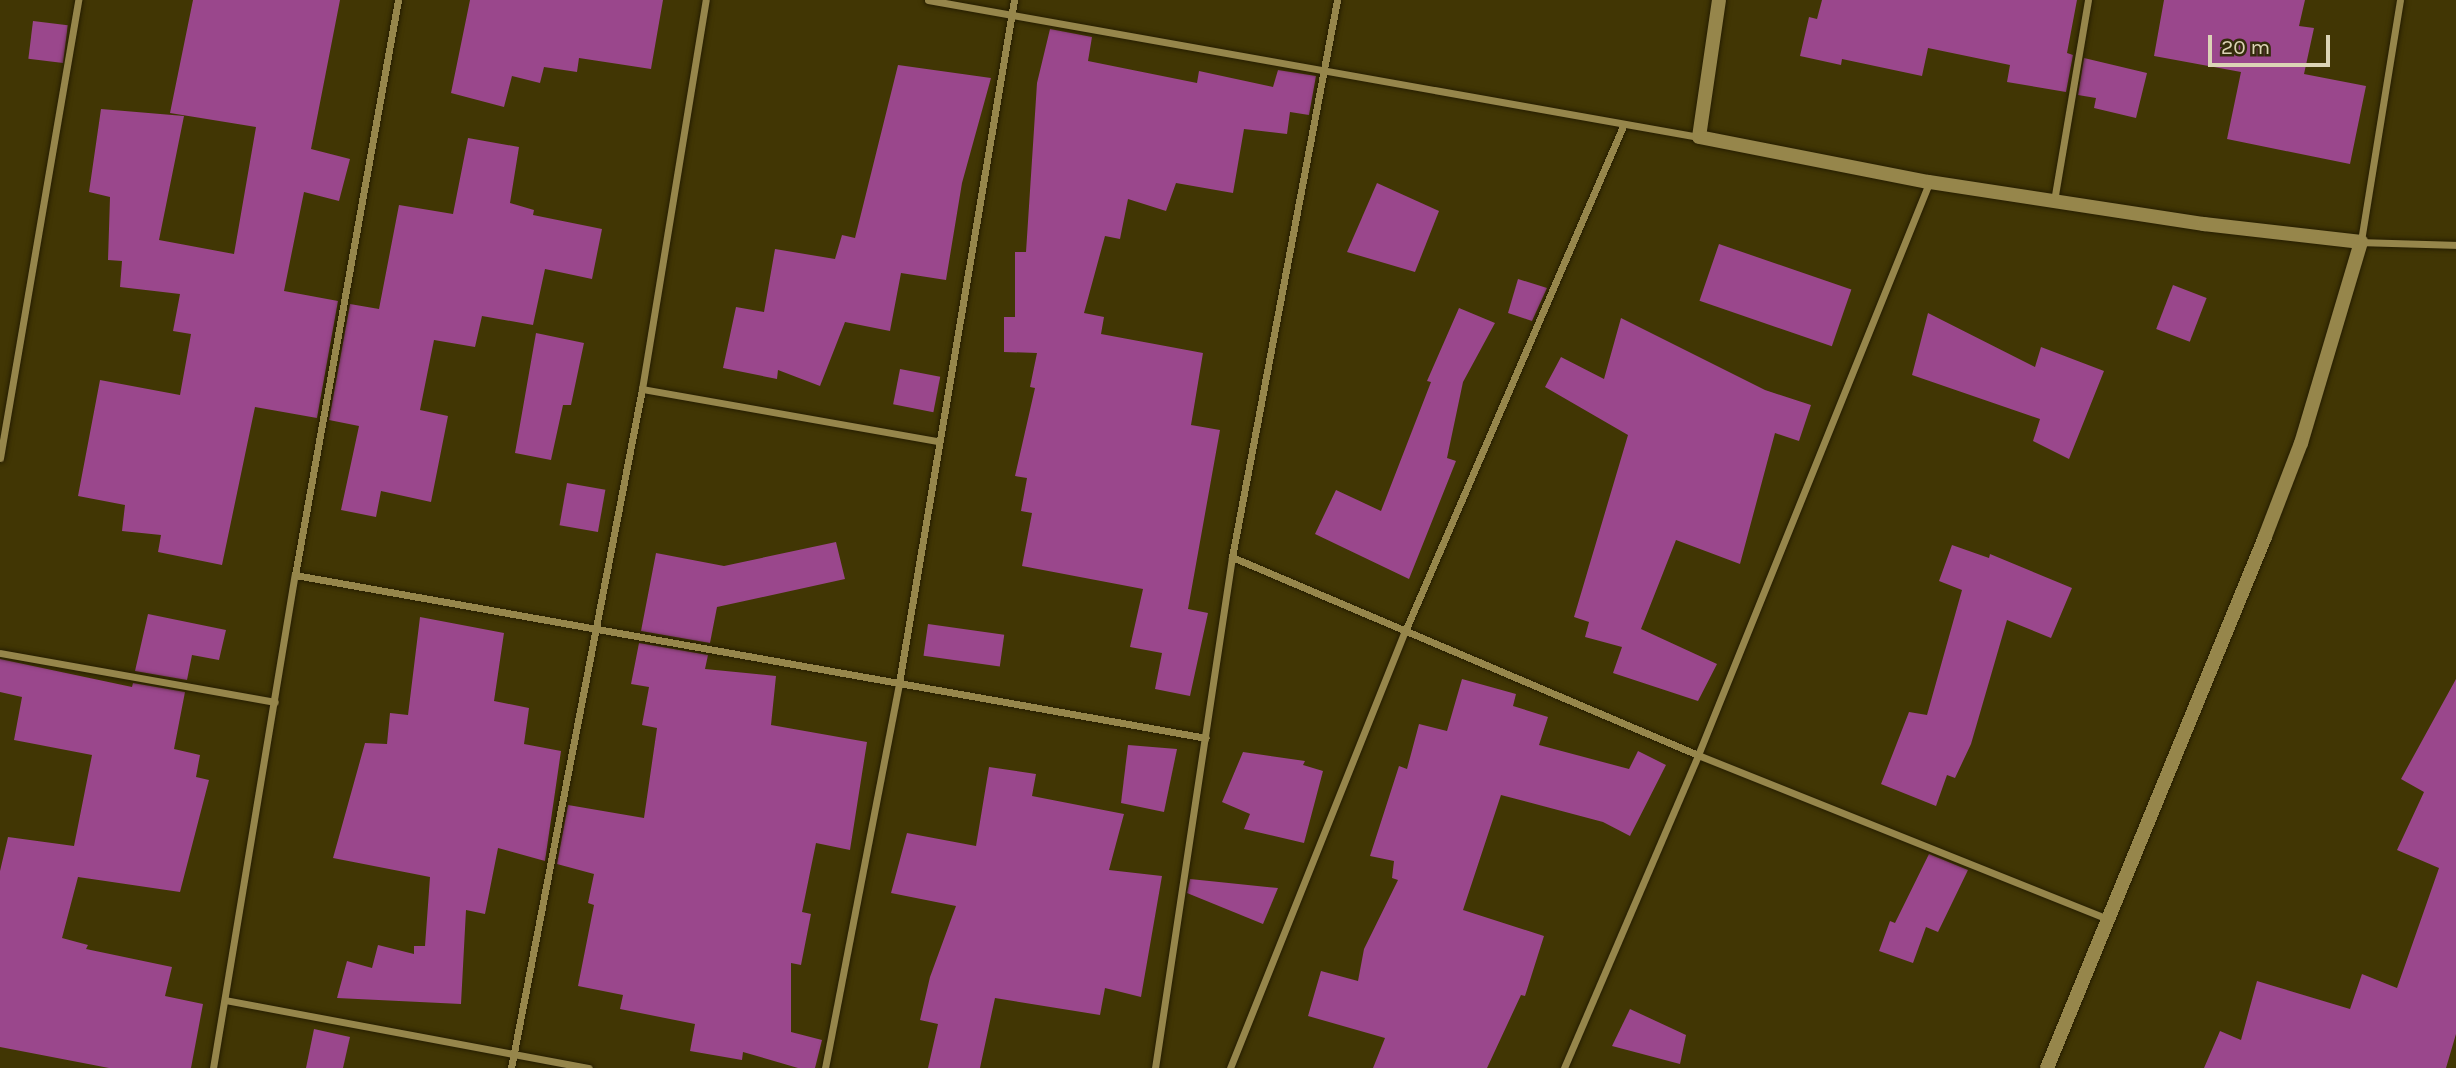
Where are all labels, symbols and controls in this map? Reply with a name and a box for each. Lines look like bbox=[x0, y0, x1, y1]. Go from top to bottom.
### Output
scale bar bbox=[2211, 21, 2334, 65]
text: 20 m bbox=[2221, 35, 2270, 59]

